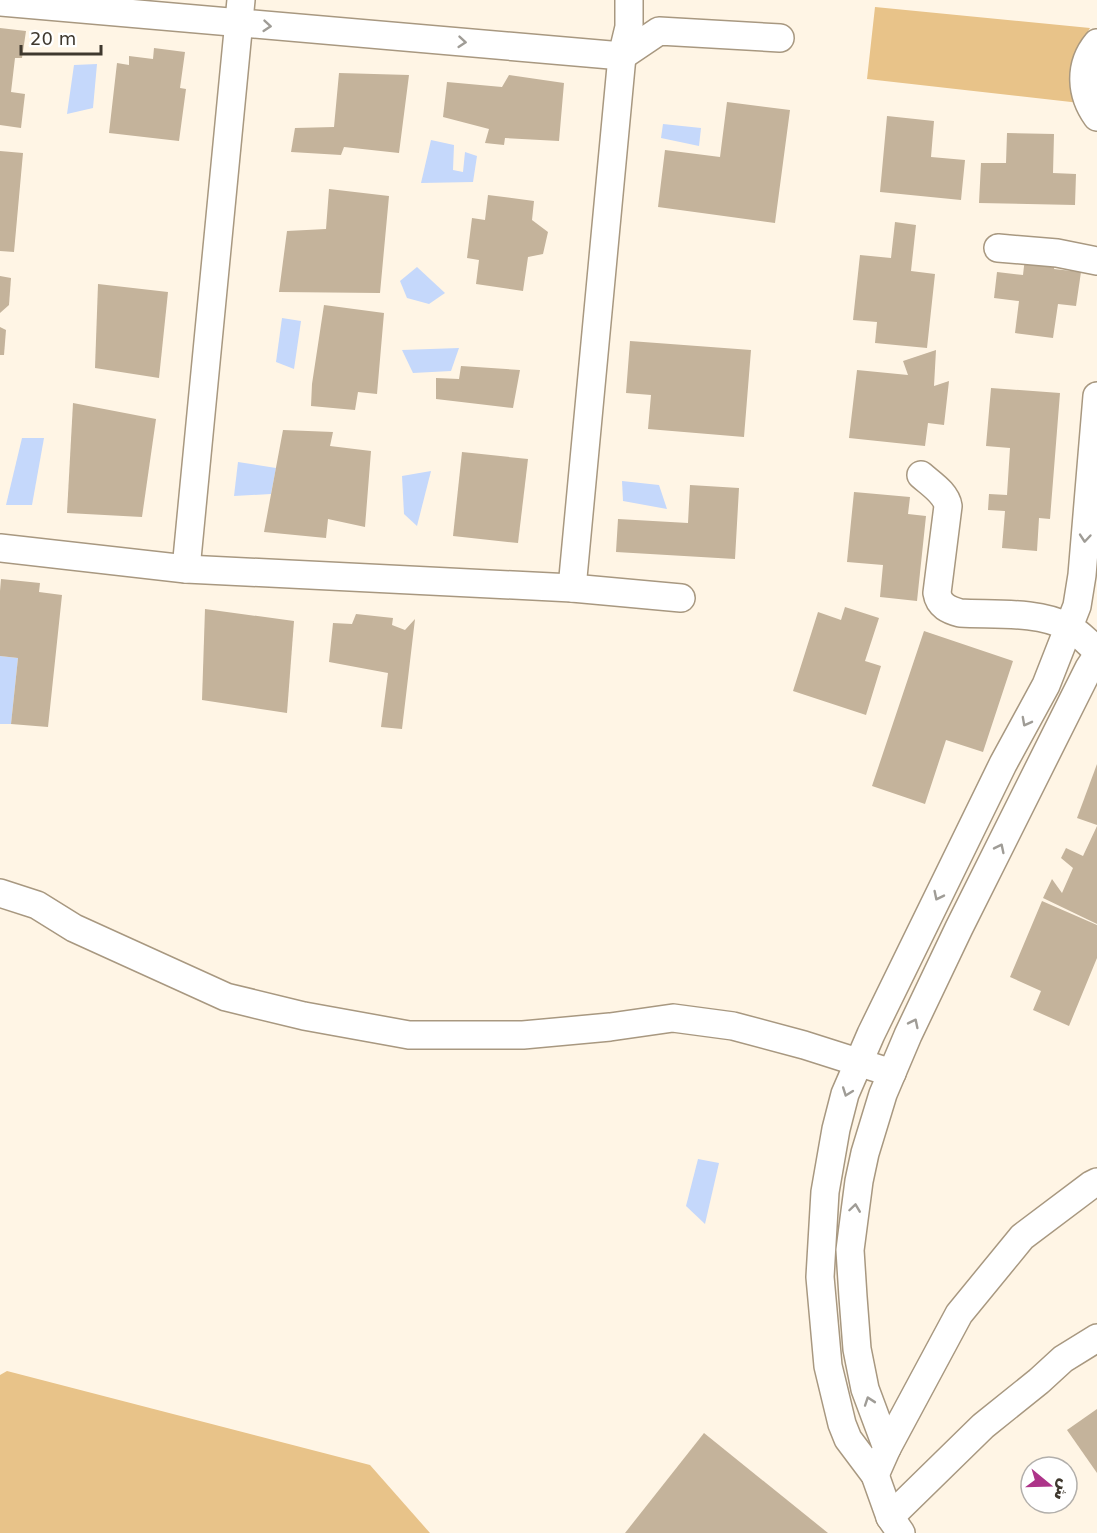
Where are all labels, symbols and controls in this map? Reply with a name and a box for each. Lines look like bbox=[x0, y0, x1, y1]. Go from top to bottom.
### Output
scale bar bbox=[21, 18, 100, 56]
one-way arrow bbox=[263, 19, 272, 32]
text: 20 m bbox=[30, 28, 76, 49]
one-way arrow bbox=[457, 35, 466, 48]
one-way arrow bbox=[1078, 534, 1091, 543]
one-way arrow bbox=[1022, 715, 1033, 726]
one-way arrow bbox=[992, 843, 1004, 854]
one-way arrow bbox=[934, 890, 946, 901]
one-way arrow bbox=[907, 1019, 919, 1030]
one-way arrow bbox=[842, 1085, 854, 1096]
one-way arrow bbox=[848, 1203, 861, 1213]
one-way arrow bbox=[864, 1396, 877, 1407]
north arrow bbox=[1019, 1455, 1079, 1515]
text: ش bbox=[1050, 1476, 1075, 1503]

